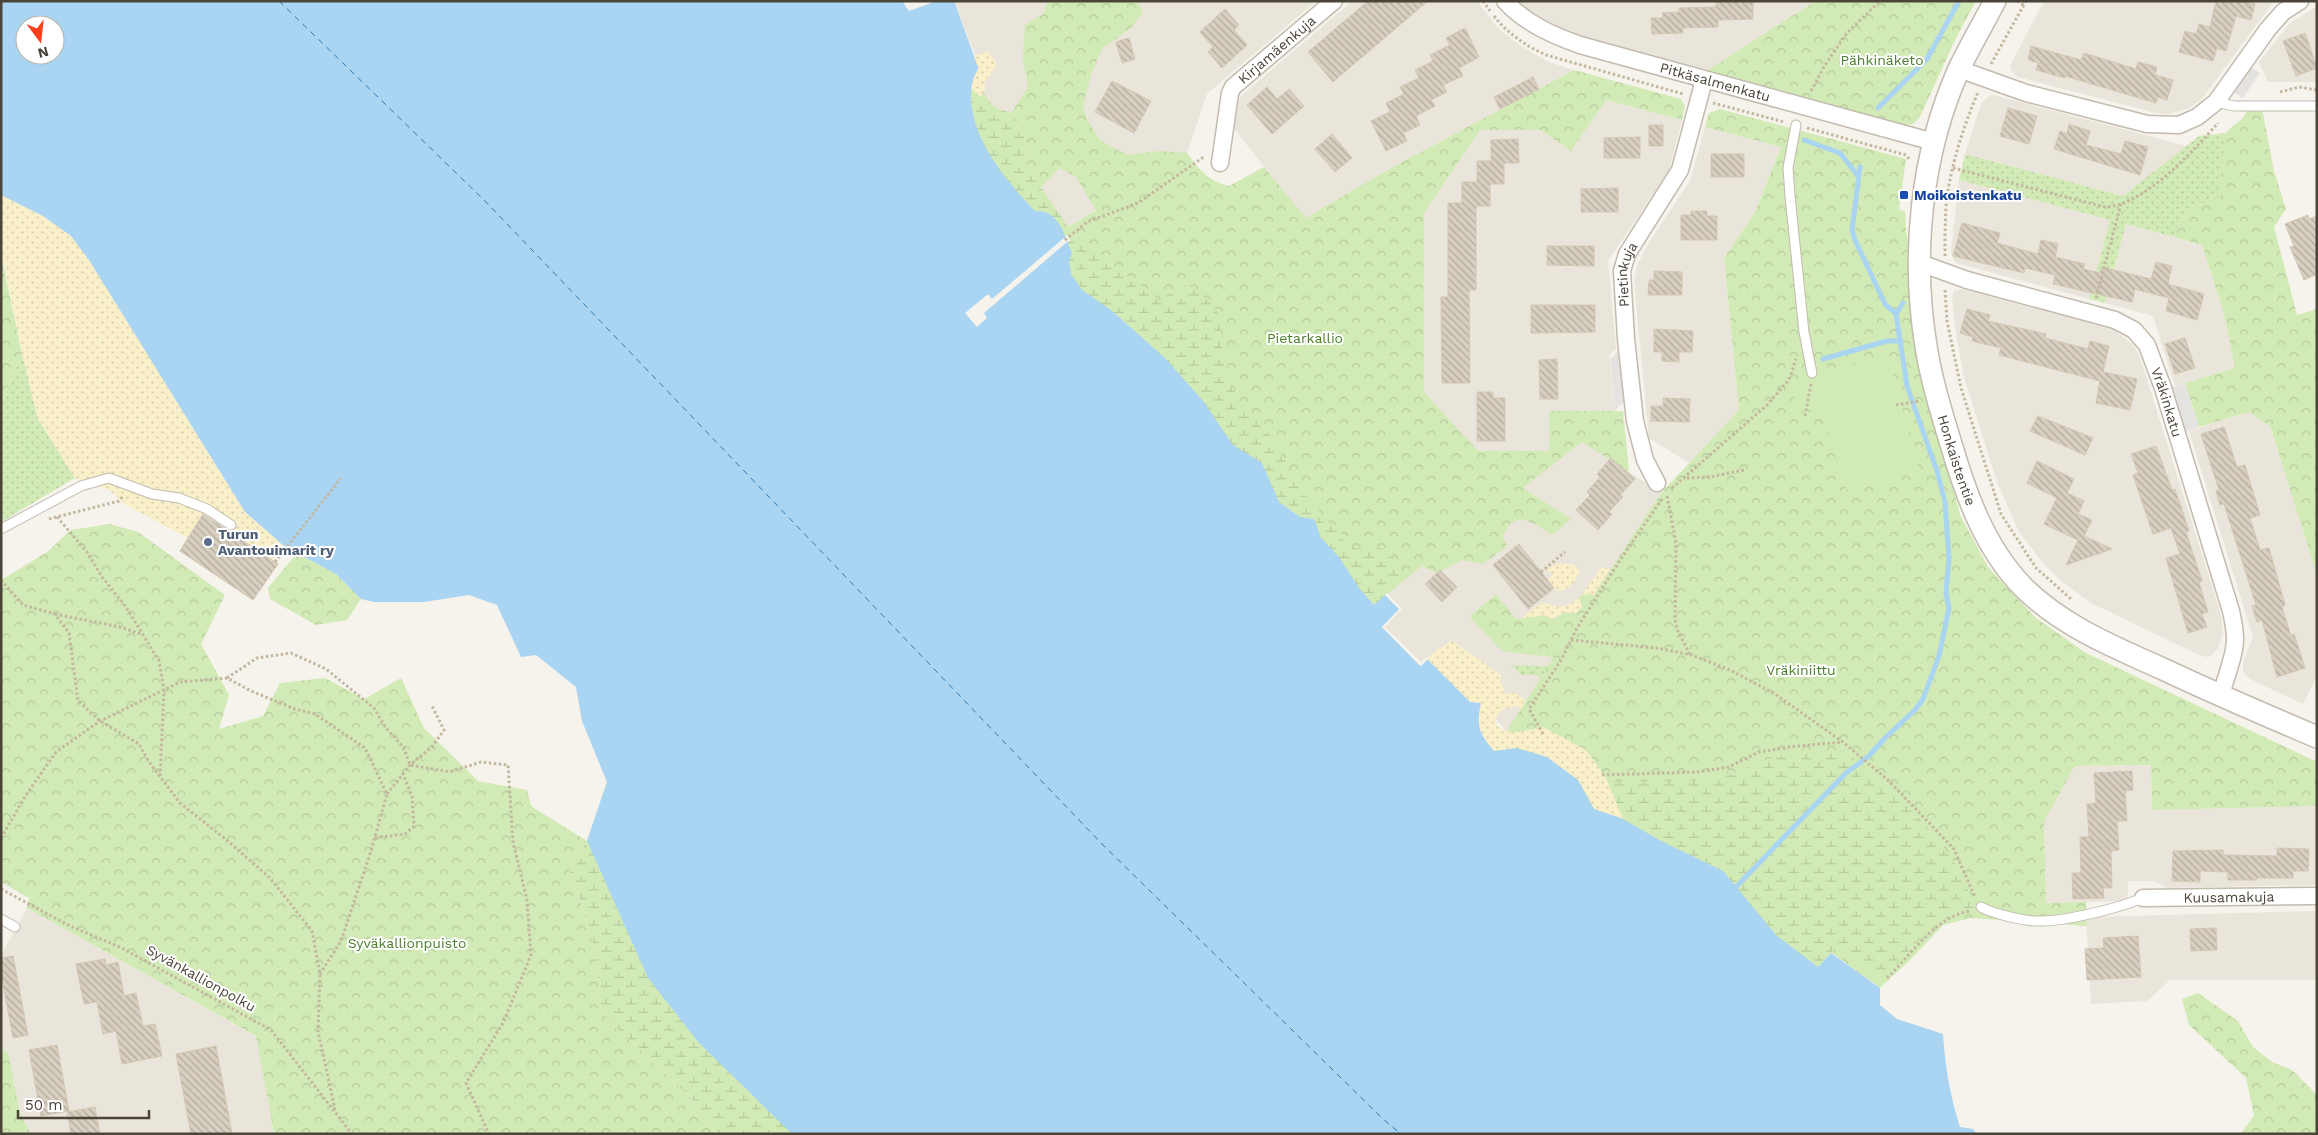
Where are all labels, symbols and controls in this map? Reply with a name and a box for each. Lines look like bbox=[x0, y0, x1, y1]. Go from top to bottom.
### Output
street label: Kirjamäenkuja bbox=[1235, 12, 1319, 87]
north arrow bbox=[15, 15, 65, 65]
text: N bbox=[36, 43, 50, 62]
park label: Pähkinäketo bbox=[1840, 52, 1924, 68]
street label: Pitkäsalmenkatu bbox=[1658, 59, 1772, 105]
place label: Moikoistenkatu bbox=[1914, 187, 2022, 203]
marker: Moikoistenkatu bbox=[1898, 189, 1910, 201]
street label: Pietinkuja bbox=[1614, 239, 1641, 308]
park label: Pietarkallio bbox=[1267, 330, 1343, 346]
street label: Vräkinkatu bbox=[2148, 365, 2185, 439]
street label: Honkaistentie bbox=[1935, 413, 1979, 508]
place label: Turun Avantouimarit ry bbox=[218, 526, 334, 558]
marker: Turun Avantouimarit ry bbox=[202, 536, 214, 548]
park label: Vräkiniittu bbox=[1766, 662, 1836, 678]
street label: Kuusamakuja bbox=[2183, 888, 2275, 906]
park label: Syväkallionpuisto bbox=[348, 935, 466, 951]
street label: Syvänkallionpolku bbox=[143, 941, 259, 1015]
scale bar bbox=[18, 1088, 149, 1120]
text: 50 m bbox=[25, 1096, 62, 1114]

